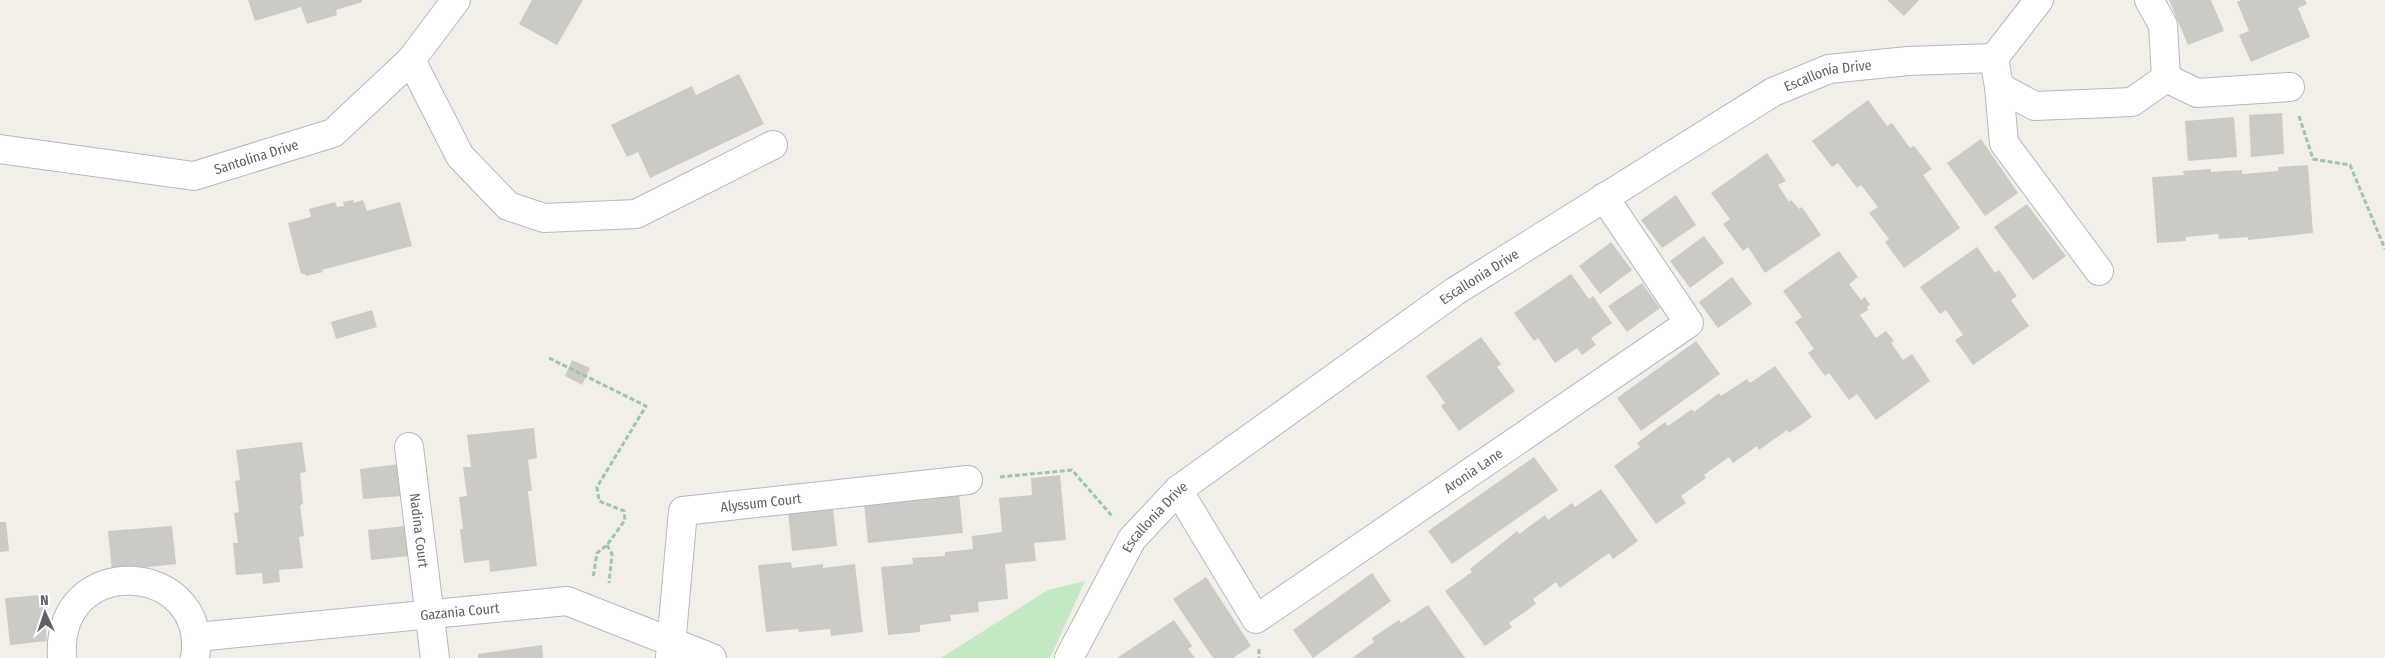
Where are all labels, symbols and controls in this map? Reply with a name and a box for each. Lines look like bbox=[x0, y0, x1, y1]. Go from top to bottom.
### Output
street label: Escallonia Drive bbox=[1782, 57, 1872, 96]
street label: Santolina Drive bbox=[212, 136, 301, 178]
street label: Escallonia Drive bbox=[1436, 245, 1522, 309]
street label: Aronia Lane bbox=[1441, 445, 1506, 497]
street label: Escallonia Drive bbox=[1118, 478, 1191, 556]
street label: Alyssum Court bbox=[720, 490, 803, 516]
street label: Nadina Court bbox=[406, 492, 432, 569]
north arrow bbox=[20, 588, 70, 638]
text: N bbox=[40, 592, 49, 609]
street label: Gazania Court bbox=[420, 600, 500, 624]

